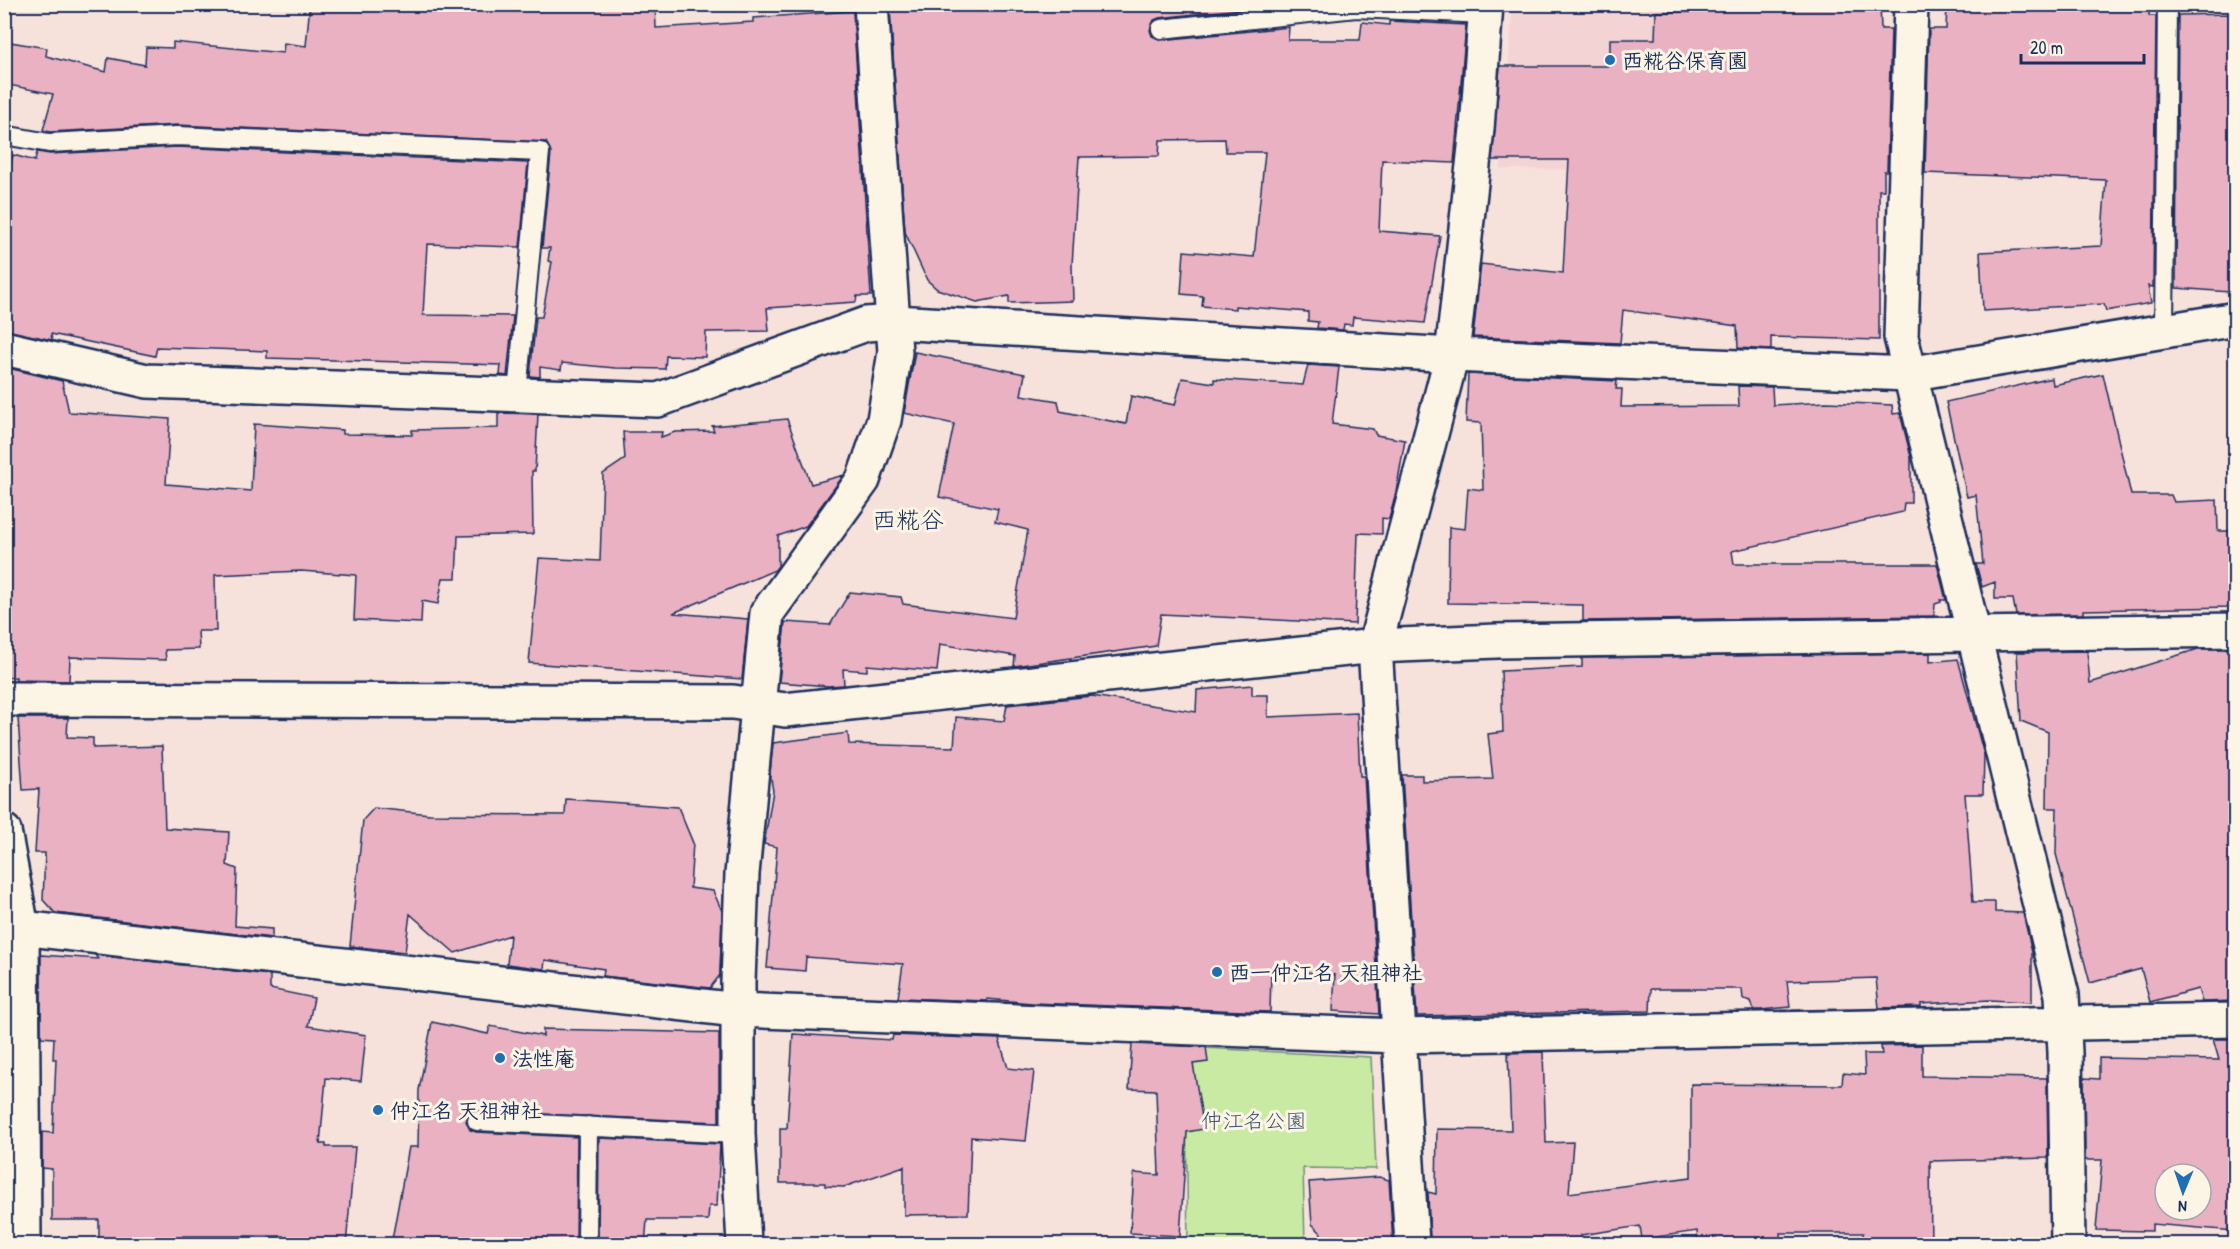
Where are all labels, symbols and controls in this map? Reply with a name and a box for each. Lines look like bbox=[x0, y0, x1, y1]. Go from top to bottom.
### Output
scale bar bbox=[2021, 27, 2144, 65]
text: 20 m bbox=[2030, 35, 2063, 60]
place label: 西糀谷保育園 bbox=[1622, 46, 1748, 75]
marker: 西糀谷保育園 bbox=[1603, 53, 1617, 67]
district label: 西糀谷 bbox=[872, 503, 944, 535]
place label: 西一仲江名 天祖神社 bbox=[1229, 958, 1423, 987]
marker: 西一仲江名 天祖神社 bbox=[1210, 965, 1224, 979]
place label: 法性庵 bbox=[512, 1044, 575, 1073]
marker: 法性庵 bbox=[493, 1051, 507, 1065]
place label: 仲江名 天祖神社 bbox=[390, 1096, 542, 1125]
marker: 仲江名 天祖神社 bbox=[371, 1103, 385, 1117]
park label: 仲江名公園 bbox=[1202, 1106, 1307, 1135]
north arrow bbox=[2153, 1162, 2213, 1222]
text: N bbox=[2177, 1196, 2187, 1218]

